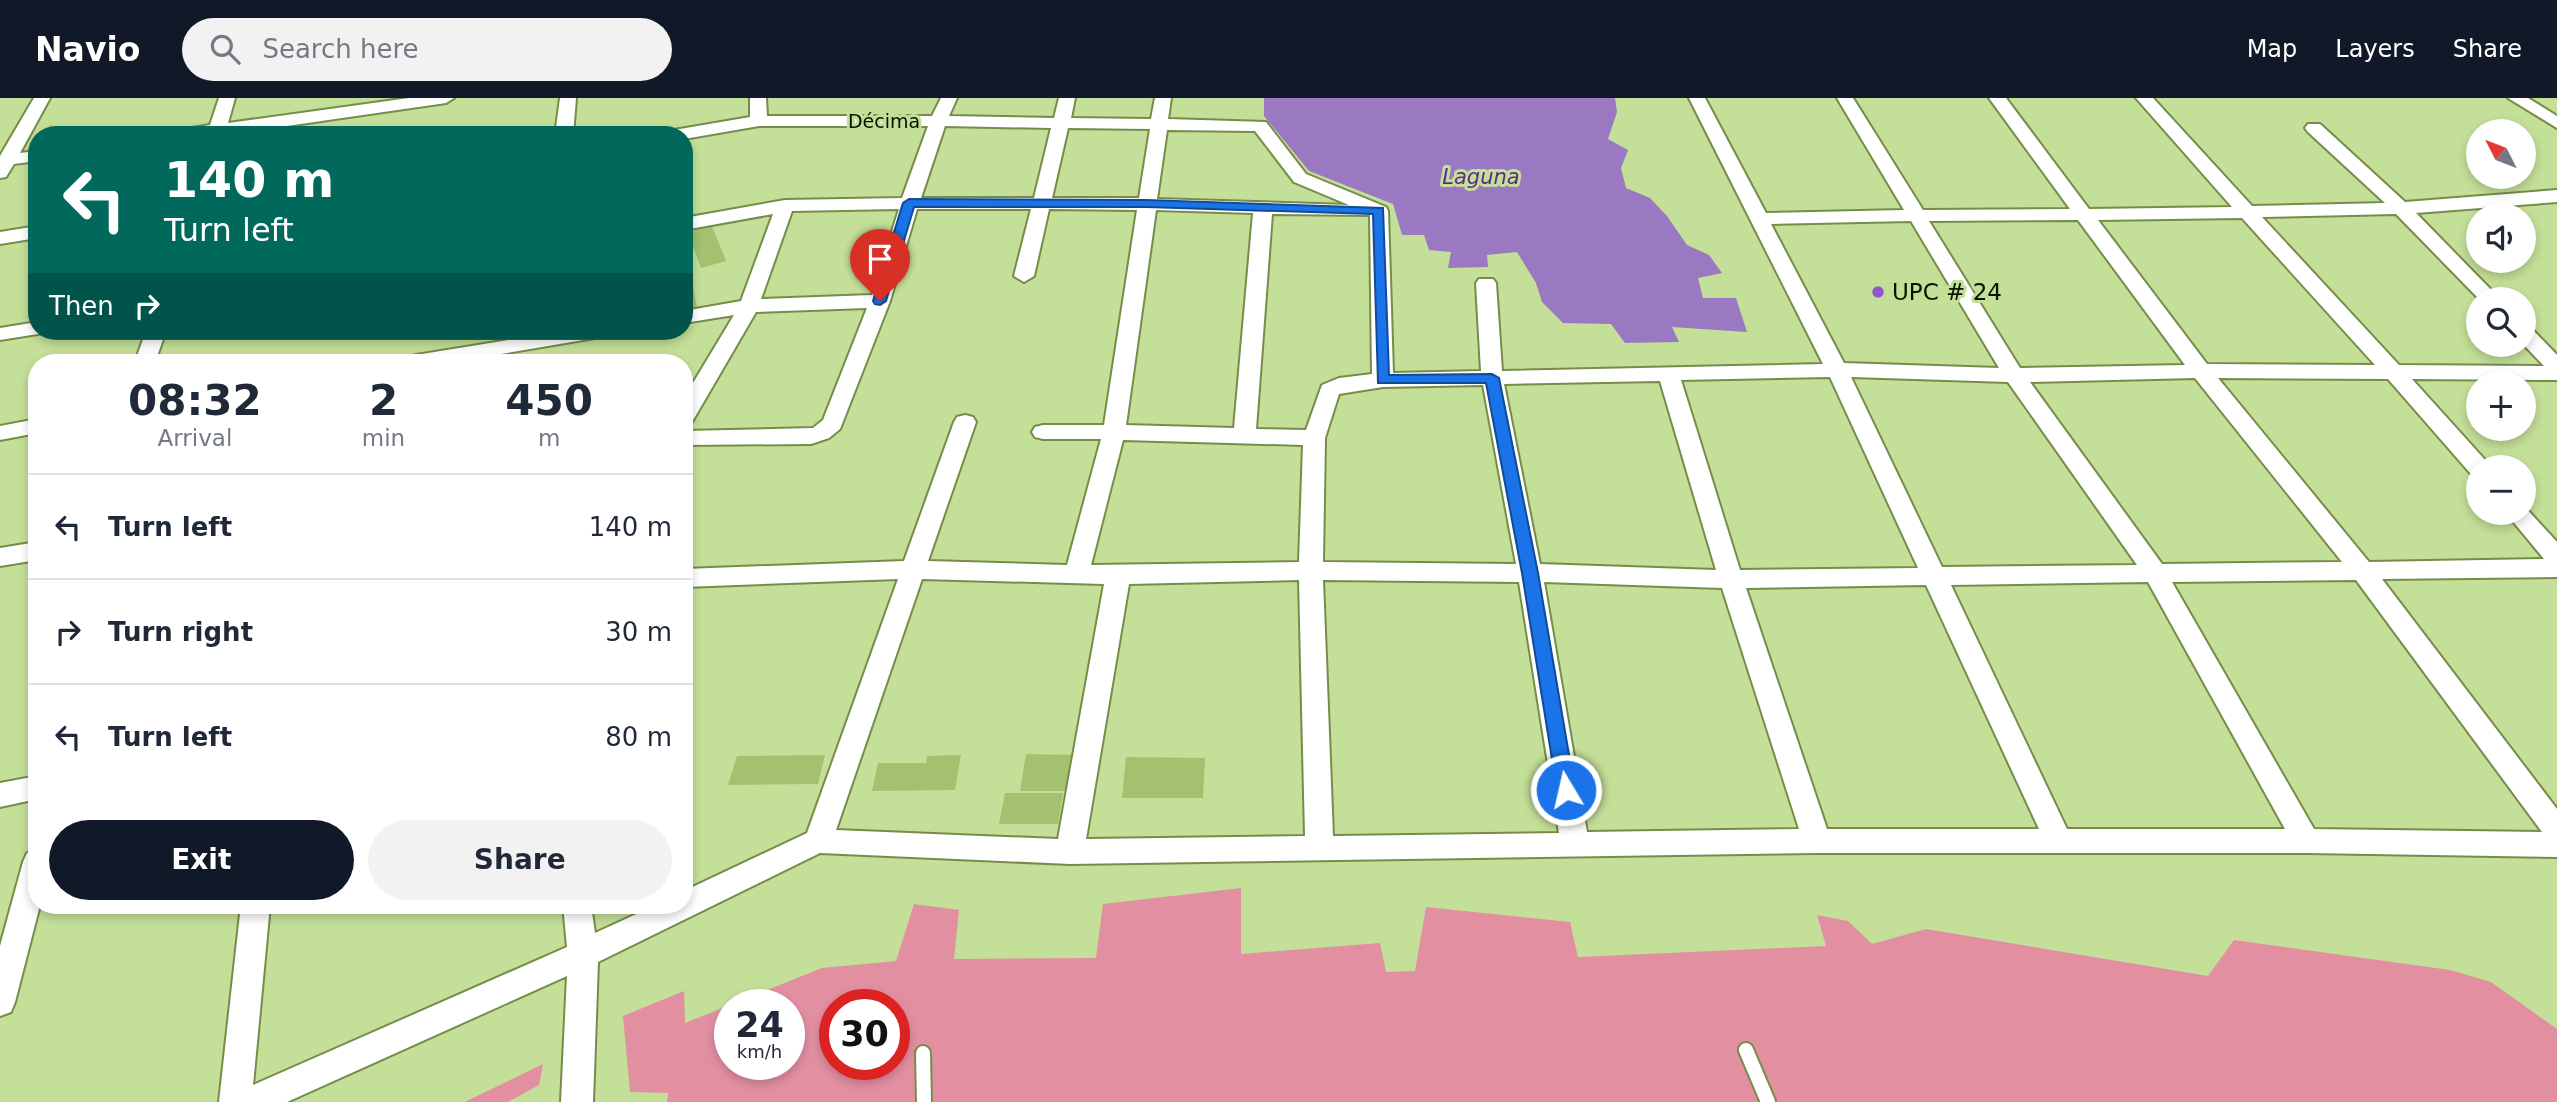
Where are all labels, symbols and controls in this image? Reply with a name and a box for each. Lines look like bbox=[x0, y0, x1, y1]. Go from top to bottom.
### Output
search box bbox=[182, 18, 672, 81]
text: Navio bbox=[35, 30, 140, 69]
icon: search bbox=[206, 30, 244, 68]
text: Search here bbox=[262, 34, 419, 64]
text: Map bbox=[2247, 35, 2297, 63]
text: Layers bbox=[2335, 35, 2415, 63]
text: Share bbox=[2453, 35, 2522, 63]
street label: Décima bbox=[848, 110, 920, 132]
north arrow bbox=[2466, 119, 2536, 189]
map controls bbox=[2466, 119, 2536, 525]
text: 140 m bbox=[164, 152, 334, 209]
icon: left bbox=[49, 154, 140, 245]
water label: Laguna bbox=[1442, 165, 1520, 189]
button: sound bbox=[2466, 203, 2536, 273]
text: Turn left bbox=[164, 211, 294, 249]
pin bbox=[850, 229, 910, 301]
icon: arrive bbox=[861, 240, 899, 278]
place label: UPC # 24 bbox=[1892, 279, 2002, 305]
marker: UPC # 24 bbox=[1870, 284, 1886, 300]
icon: right bbox=[128, 287, 166, 325]
button: search bbox=[2466, 287, 2536, 357]
text: Then bbox=[49, 291, 114, 321]
button: + bbox=[2466, 371, 2536, 441]
text: 08:32 bbox=[128, 376, 262, 425]
text: 2 bbox=[369, 376, 398, 425]
text: 450 bbox=[505, 376, 593, 425]
text: Arrival bbox=[158, 425, 232, 451]
text: min bbox=[362, 425, 405, 451]
text: m bbox=[538, 425, 560, 451]
button: − bbox=[2466, 455, 2536, 525]
icon: left bbox=[49, 508, 87, 546]
text: Turn left bbox=[108, 512, 232, 542]
text: 140 m bbox=[589, 512, 672, 542]
icon: right bbox=[49, 613, 87, 651]
text: Turn right bbox=[108, 617, 253, 647]
text: 30 m bbox=[605, 617, 672, 647]
icon: left bbox=[49, 718, 87, 756]
text: Turn left bbox=[108, 722, 232, 752]
text: 80 m bbox=[605, 722, 672, 752]
position arrow bbox=[1529, 753, 1603, 827]
button: Exit bbox=[49, 820, 354, 900]
button: Share bbox=[368, 820, 672, 900]
speed limit sign: 30 bbox=[819, 989, 910, 1080]
text: 24 bbox=[735, 1005, 784, 1045]
text: km/h bbox=[737, 1041, 782, 1062]

